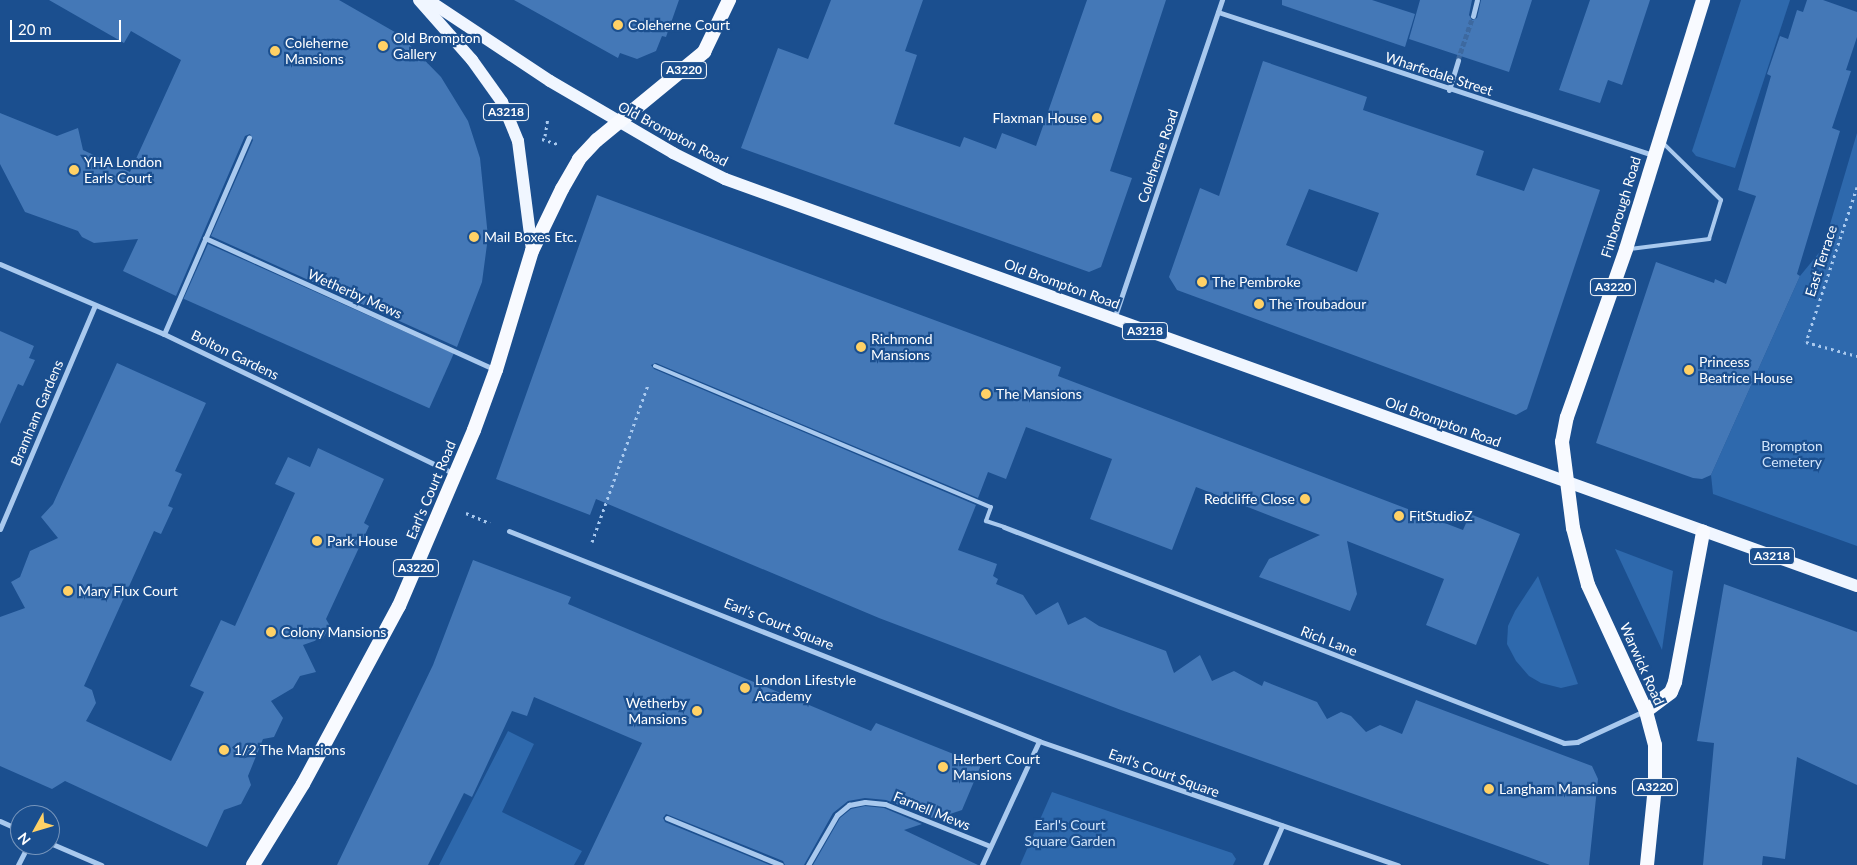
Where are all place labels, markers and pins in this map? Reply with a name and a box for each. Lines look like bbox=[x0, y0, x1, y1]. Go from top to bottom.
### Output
place label: Coleherne Court bbox=[628, 17, 730, 33]
marker: Coleherne Court bbox=[612, 19, 624, 31]
place label: Old Brompton Gallery bbox=[393, 30, 480, 62]
place label: Coleherne Mansions bbox=[285, 35, 348, 68]
marker: Old Brompton Gallery bbox=[377, 40, 389, 52]
marker: Coleherne Mansions bbox=[269, 45, 281, 57]
place label: Flaxman House bbox=[992, 110, 1087, 126]
marker: Flaxman House bbox=[1091, 112, 1103, 124]
place label: YHA London Earls Court bbox=[84, 154, 163, 186]
marker: YHA London Earls Court bbox=[68, 164, 80, 176]
place label: Mail Boxes Etc. bbox=[484, 229, 577, 245]
marker: Mail Boxes Etc. bbox=[468, 231, 480, 243]
place label: The Pembroke bbox=[1212, 274, 1301, 290]
marker: The Pembroke bbox=[1196, 276, 1208, 288]
place label: The Troubadour bbox=[1269, 296, 1367, 312]
marker: The Troubadour bbox=[1253, 298, 1265, 310]
place label: Richmond Mansions bbox=[871, 331, 933, 364]
marker: Richmond Mansions bbox=[855, 341, 867, 353]
place label: Princess Beatrice House bbox=[1699, 354, 1793, 387]
marker: Princess Beatrice House bbox=[1683, 364, 1695, 376]
place label: The Mansions bbox=[996, 386, 1082, 402]
marker: The Mansions bbox=[980, 388, 992, 400]
place label: Redcliffe Close bbox=[1204, 491, 1295, 507]
marker: Redcliffe Close bbox=[1299, 493, 1311, 505]
place label: FitStudioZ bbox=[1409, 508, 1473, 524]
marker: FitStudioZ bbox=[1393, 510, 1405, 522]
place label: Park House bbox=[327, 533, 398, 549]
marker: Park House bbox=[311, 535, 323, 547]
place label: Mary Flux Court bbox=[78, 583, 178, 599]
marker: Mary Flux Court bbox=[62, 585, 74, 597]
place label: Colony Mansions bbox=[281, 624, 387, 640]
marker: Colony Mansions bbox=[265, 626, 277, 638]
place label: London Lifestyle Academy bbox=[755, 672, 856, 704]
marker: London Lifestyle Academy bbox=[739, 682, 751, 694]
place label: Wetherby Mansions bbox=[626, 695, 687, 728]
marker: Wetherby Mansions bbox=[691, 705, 703, 717]
place label: 1/2 The Mansions bbox=[234, 742, 346, 758]
marker: 1/2 The Mansions bbox=[218, 744, 230, 756]
place label: Herbert Court Mansions bbox=[953, 751, 1040, 784]
marker: Herbert Court Mansions bbox=[937, 761, 949, 773]
place label: Langham Mansions bbox=[1499, 781, 1617, 797]
marker: Langham Mansions bbox=[1483, 783, 1495, 795]

